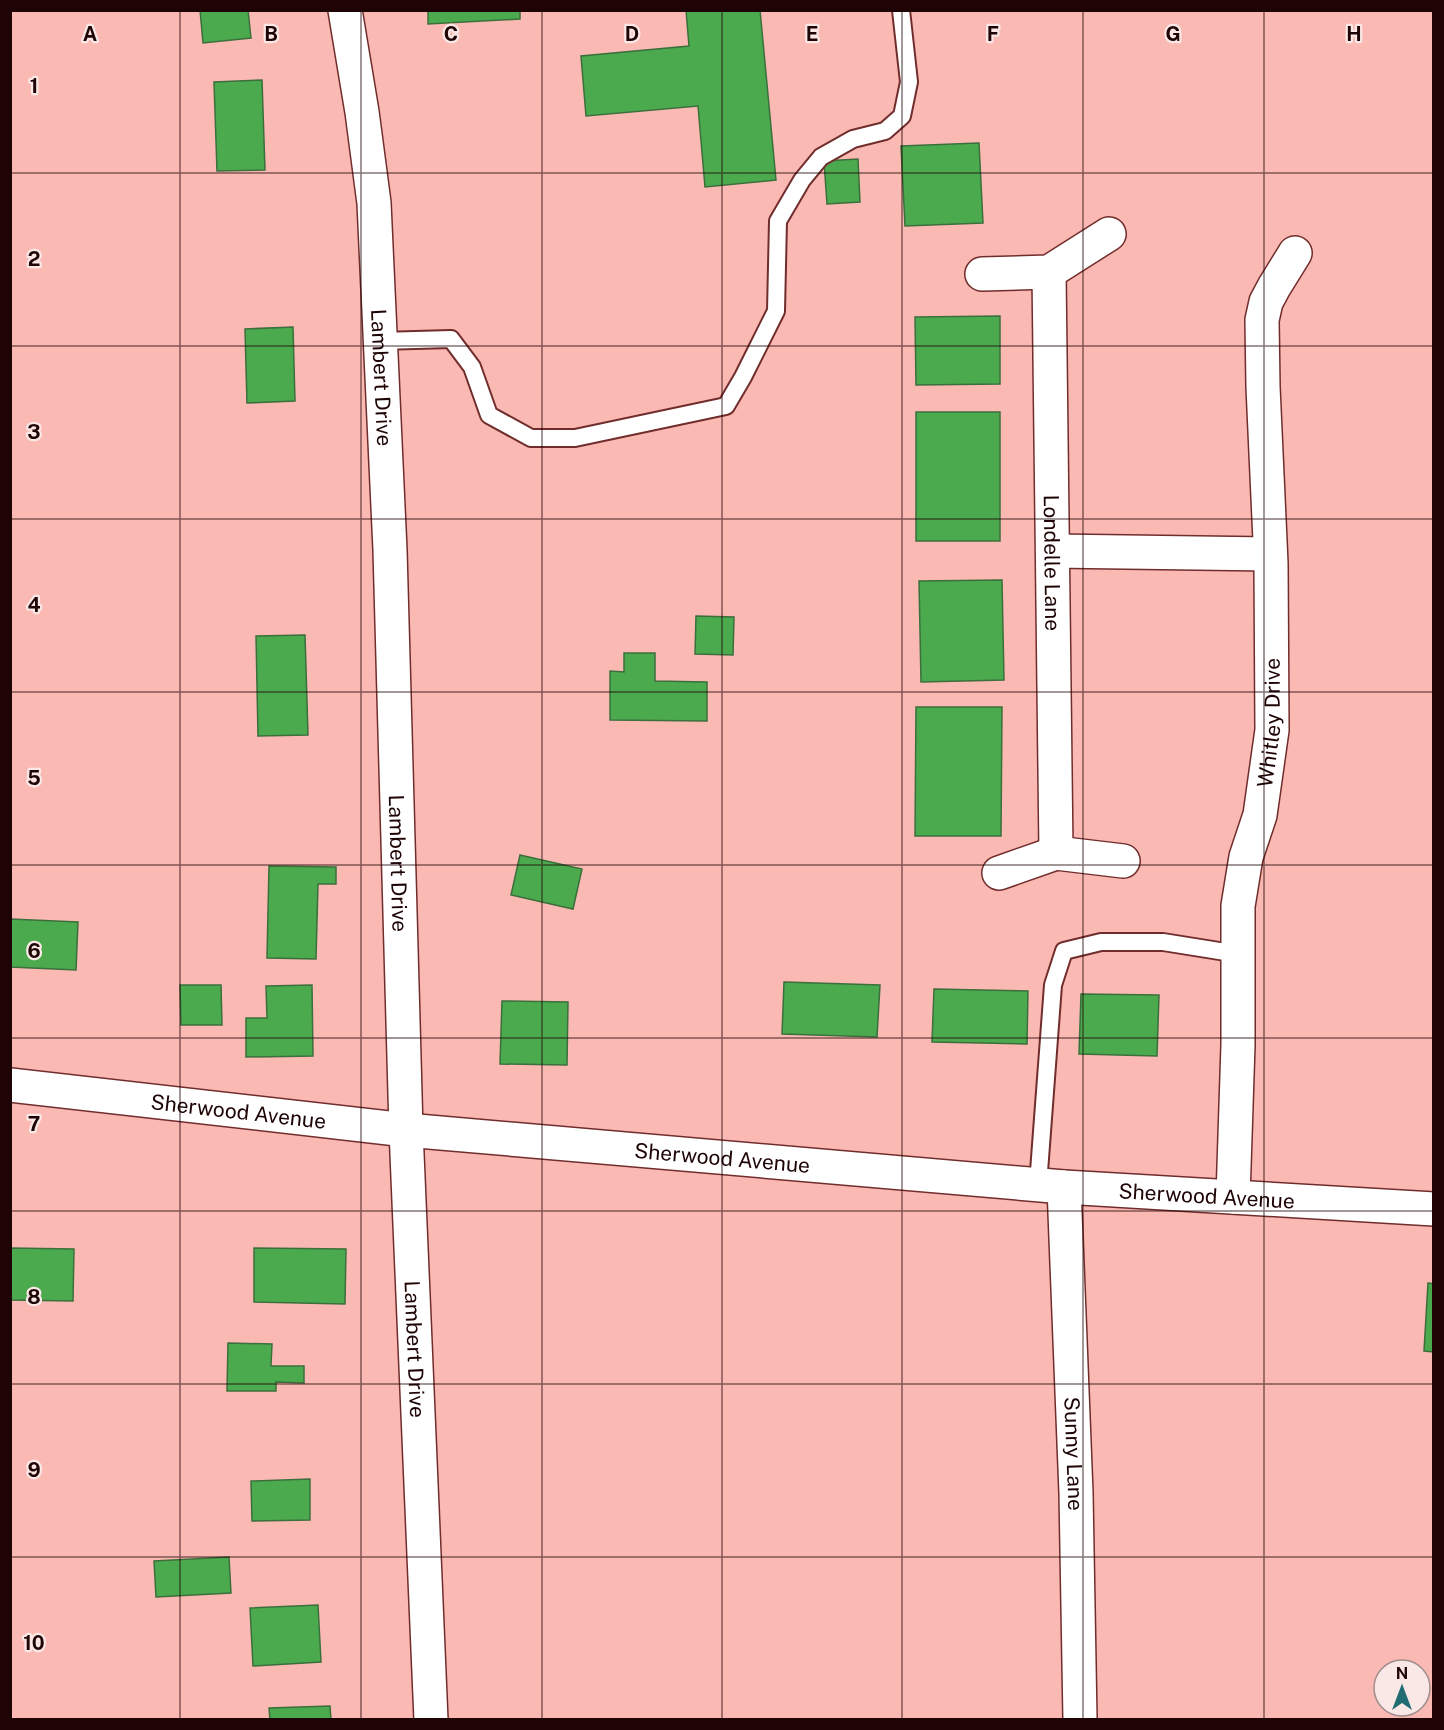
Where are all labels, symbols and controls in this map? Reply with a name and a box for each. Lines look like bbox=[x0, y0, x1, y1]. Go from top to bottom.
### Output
text: A bbox=[83, 22, 97, 46]
text: B bbox=[264, 22, 278, 46]
text: C bbox=[444, 22, 458, 46]
text: D bbox=[625, 22, 639, 46]
text: E bbox=[806, 22, 818, 46]
text: F bbox=[987, 22, 999, 46]
text: G bbox=[1165, 22, 1181, 46]
text: H bbox=[1346, 22, 1362, 46]
text: 1 bbox=[30, 74, 38, 98]
text: 2 bbox=[28, 247, 40, 271]
street label: Lambert Drive bbox=[366, 308, 398, 447]
text: 3 bbox=[27, 420, 41, 444]
street label: Londelle Lane bbox=[1039, 495, 1066, 631]
text: 4 bbox=[27, 593, 41, 617]
street label: Whitley Drive bbox=[1252, 658, 1285, 789]
text: 5 bbox=[27, 766, 41, 790]
street label: Lambert Drive bbox=[384, 794, 413, 932]
text: 6 bbox=[27, 939, 41, 963]
street label: Sherwood Avenue bbox=[149, 1089, 328, 1133]
text: 7 bbox=[28, 1112, 40, 1136]
street label: Sherwood Avenue bbox=[633, 1137, 811, 1177]
street label: Sherwood Avenue bbox=[1118, 1178, 1296, 1213]
street label: Lambert Drive bbox=[400, 1280, 431, 1418]
text: 8 bbox=[27, 1285, 41, 1309]
street label: Sunny Lane bbox=[1060, 1396, 1089, 1511]
text: 9 bbox=[27, 1458, 41, 1482]
text: 10 bbox=[23, 1631, 45, 1655]
north arrow bbox=[1372, 1658, 1432, 1718]
text: N bbox=[1396, 1664, 1408, 1683]

